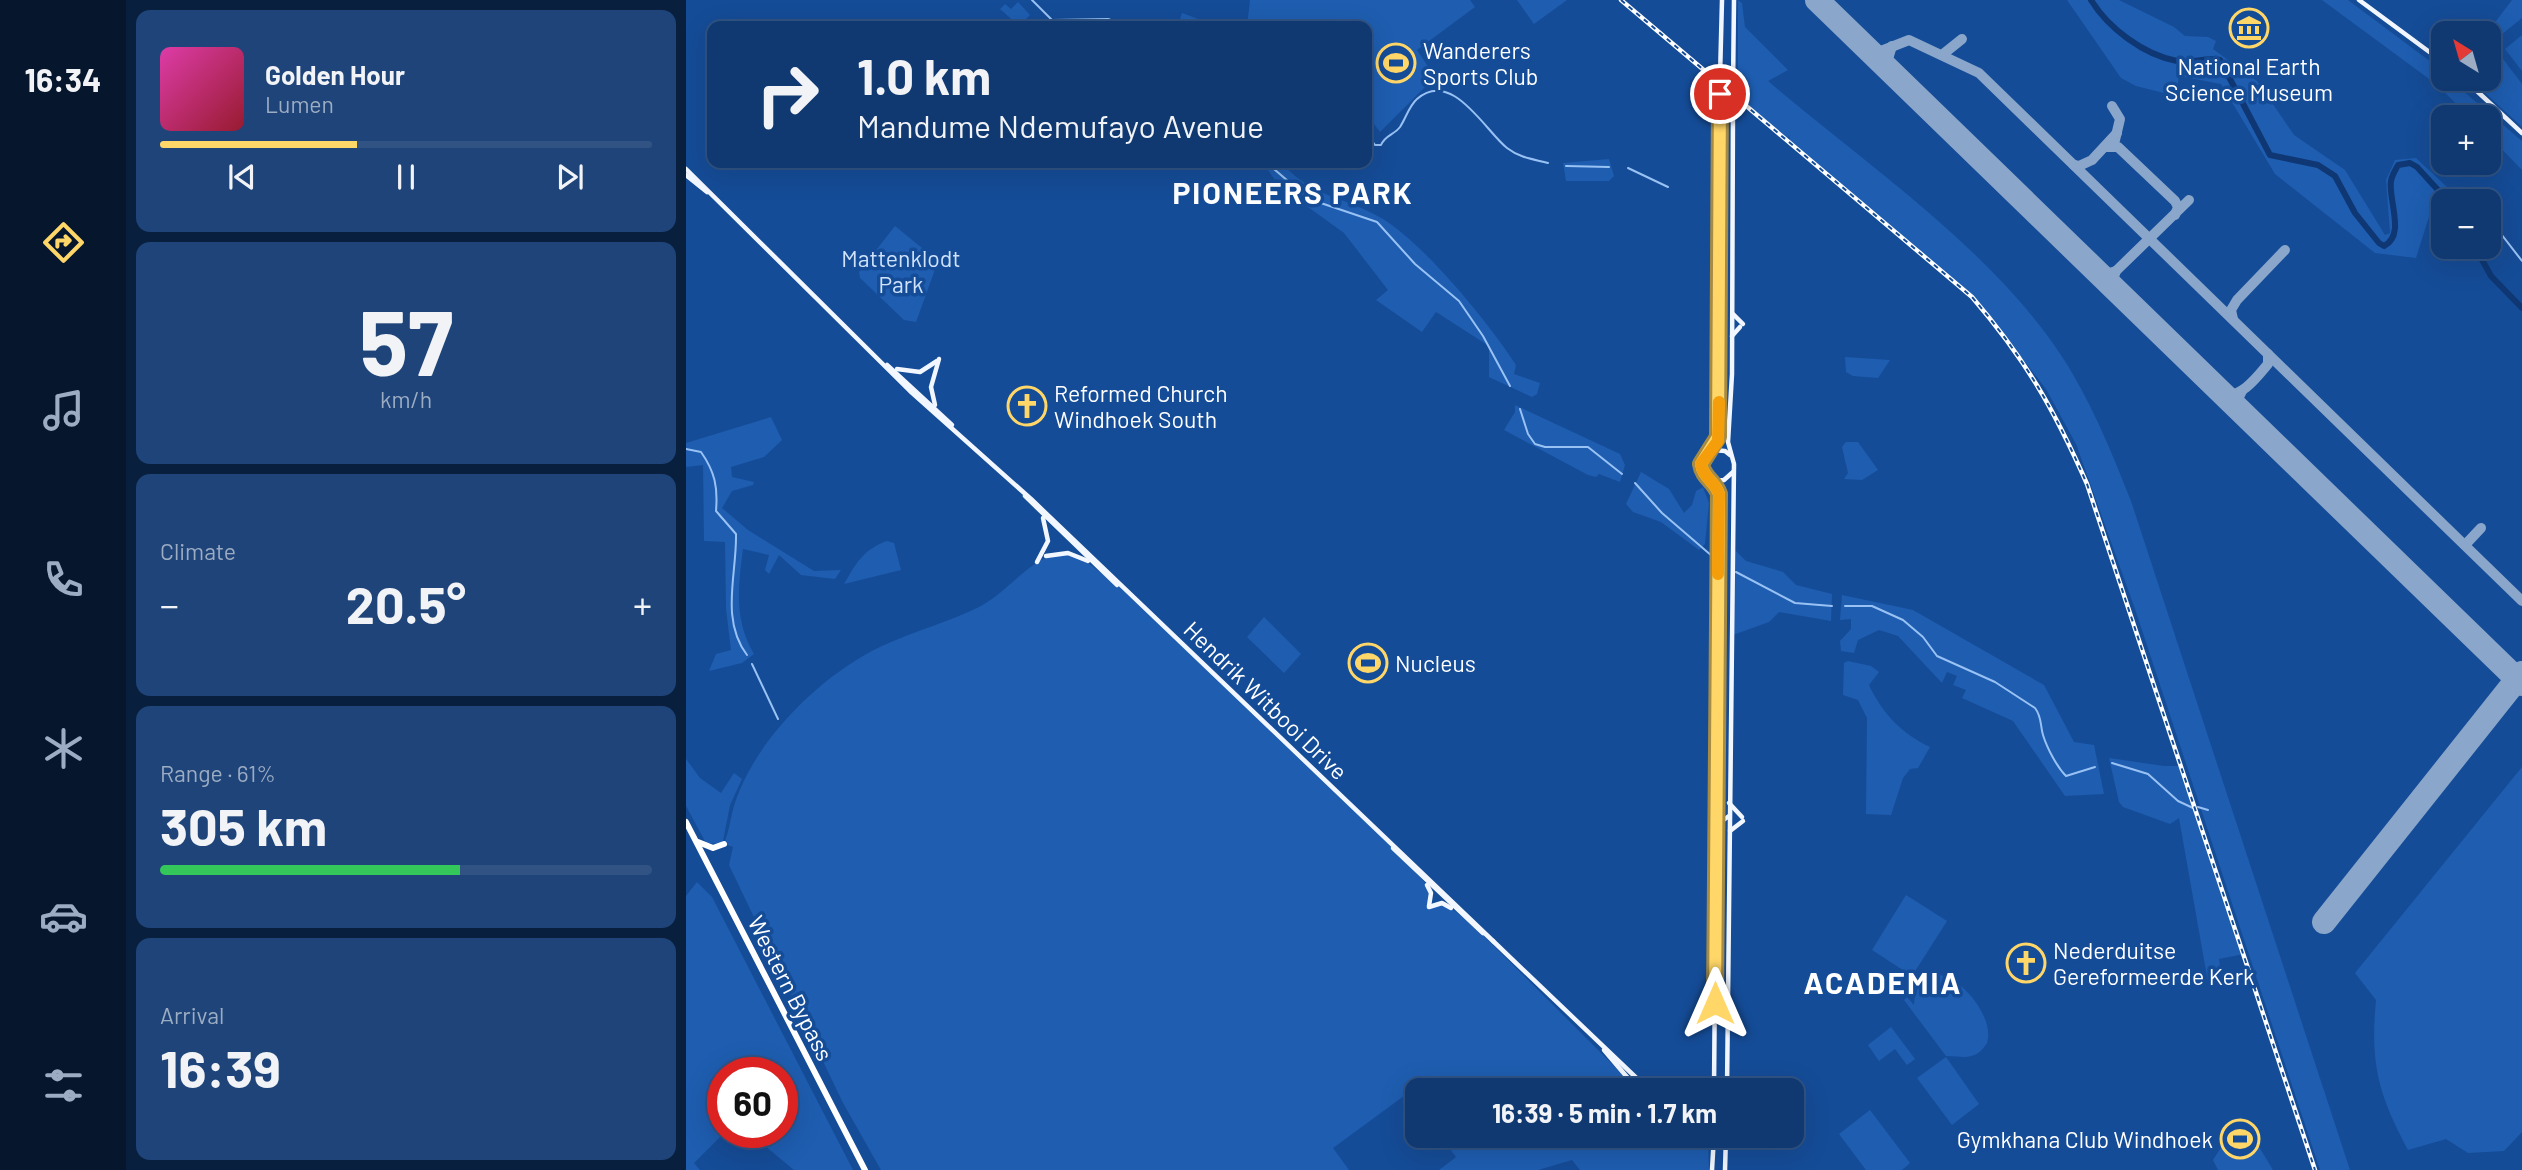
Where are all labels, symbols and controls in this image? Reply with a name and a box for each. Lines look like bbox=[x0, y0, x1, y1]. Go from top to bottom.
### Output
museum icon: National Earth Science Museum bbox=[2228, 7, 2270, 49]
north arrow bbox=[2431, 21, 2501, 91]
map controls bbox=[2431, 21, 2501, 259]
place label: Wanderers Sports Club bbox=[1423, 36, 1538, 90]
sports icon: Wanderers Sports Club bbox=[1375, 42, 1417, 84]
text: 1.0 km bbox=[857, 46, 991, 105]
icon: right bbox=[742, 49, 833, 140]
place label: National Earth Science Museum bbox=[2165, 52, 2333, 106]
text: Golden Hour bbox=[265, 59, 405, 90]
text: 16:34 bbox=[25, 60, 101, 98]
pin bbox=[1690, 64, 1750, 124]
icon: arrive bbox=[1701, 75, 1739, 113]
text: Lumen bbox=[265, 90, 334, 118]
button: + bbox=[2431, 105, 2501, 175]
text: Mandume Ndemufayo Avenue bbox=[857, 106, 1264, 144]
icon: previous bbox=[223, 158, 261, 196]
icon: pause bbox=[387, 158, 425, 196]
icon: next bbox=[551, 158, 589, 196]
district label: PIONEERS PARK bbox=[1172, 174, 1414, 210]
button: − bbox=[2431, 189, 2501, 259]
icon: directions bbox=[39, 218, 88, 267]
park label: Mattenklodt Park bbox=[841, 244, 961, 298]
text: 57 bbox=[359, 285, 453, 394]
place label: Reformed Church Windhoek South bbox=[1054, 379, 1228, 433]
text: km/h bbox=[380, 385, 432, 413]
church icon: Reformed Church Windhoek South bbox=[1006, 385, 1048, 427]
icon: music bbox=[39, 386, 88, 435]
text: Climate bbox=[160, 537, 236, 565]
icon: phone bbox=[39, 555, 88, 604]
text: 20.5° bbox=[346, 572, 466, 634]
text: − bbox=[160, 581, 179, 627]
text: + bbox=[633, 581, 652, 627]
street label: Hendrik Witbooi Drive bbox=[1179, 615, 1353, 785]
sports icon: Nucleus bbox=[1347, 642, 1389, 684]
place label: Nucleus bbox=[1395, 649, 1476, 677]
icon: climate bbox=[39, 724, 88, 773]
text: Range · 61% bbox=[160, 759, 276, 787]
text: 305 km bbox=[160, 794, 327, 856]
icon: car bbox=[39, 892, 88, 941]
street label: Western Bypass bbox=[742, 911, 840, 1065]
place label: Nederduitse Gereformeerde Kerk bbox=[2053, 936, 2255, 990]
church icon: Nederduitse Gereformeerde Kerk bbox=[2005, 942, 2047, 984]
district label: ACADEMIA bbox=[1804, 964, 1962, 1000]
position arrow bbox=[1678, 966, 1752, 1040]
text: Arrival bbox=[160, 1001, 224, 1029]
text: 16:39 bbox=[160, 1036, 281, 1098]
speed limit sign: 60 bbox=[707, 1057, 798, 1148]
icon: filters bbox=[39, 1061, 88, 1110]
text: 16:39 · 5 min · 1.7 km bbox=[1492, 1097, 1717, 1128]
sports icon: Gymkhana Club Windhoek bbox=[2219, 1118, 2261, 1160]
place label: Gymkhana Club Windhoek bbox=[1957, 1125, 2213, 1153]

